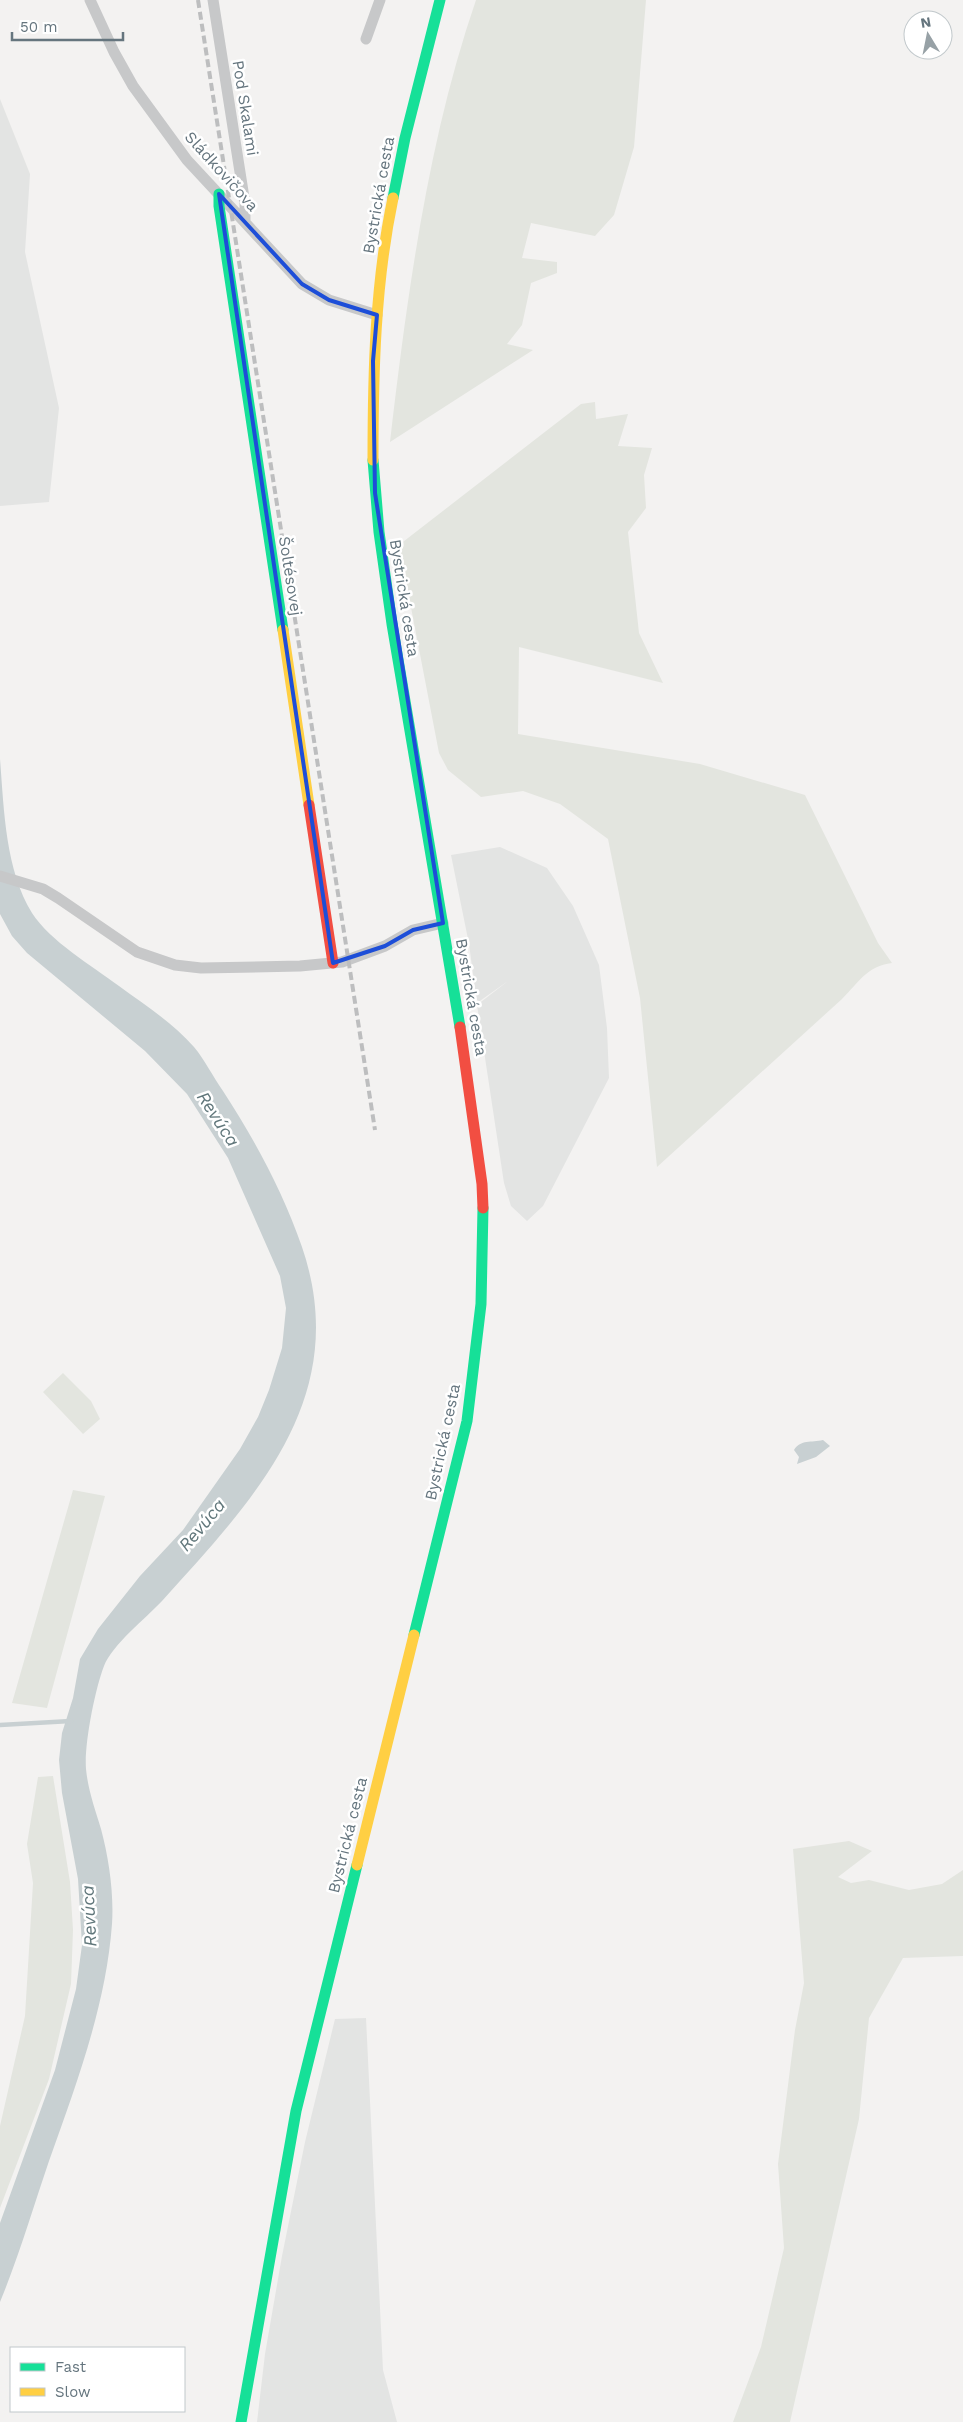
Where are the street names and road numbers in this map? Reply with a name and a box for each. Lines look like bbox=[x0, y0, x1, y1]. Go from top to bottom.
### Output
street label: Pod Skalami bbox=[229, 59, 262, 157]
street label: Sládkovičova bbox=[181, 127, 262, 215]
street label: Bystrická cesta bbox=[359, 135, 398, 255]
street label: Šoltésovej bbox=[275, 535, 306, 617]
street label: Bystrická cesta bbox=[386, 538, 423, 658]
street label: Bystrická cesta bbox=[452, 937, 491, 1057]
street label: Bystrická cesta bbox=[421, 1382, 464, 1502]
street label: Bystrická cesta bbox=[324, 1775, 371, 1895]

